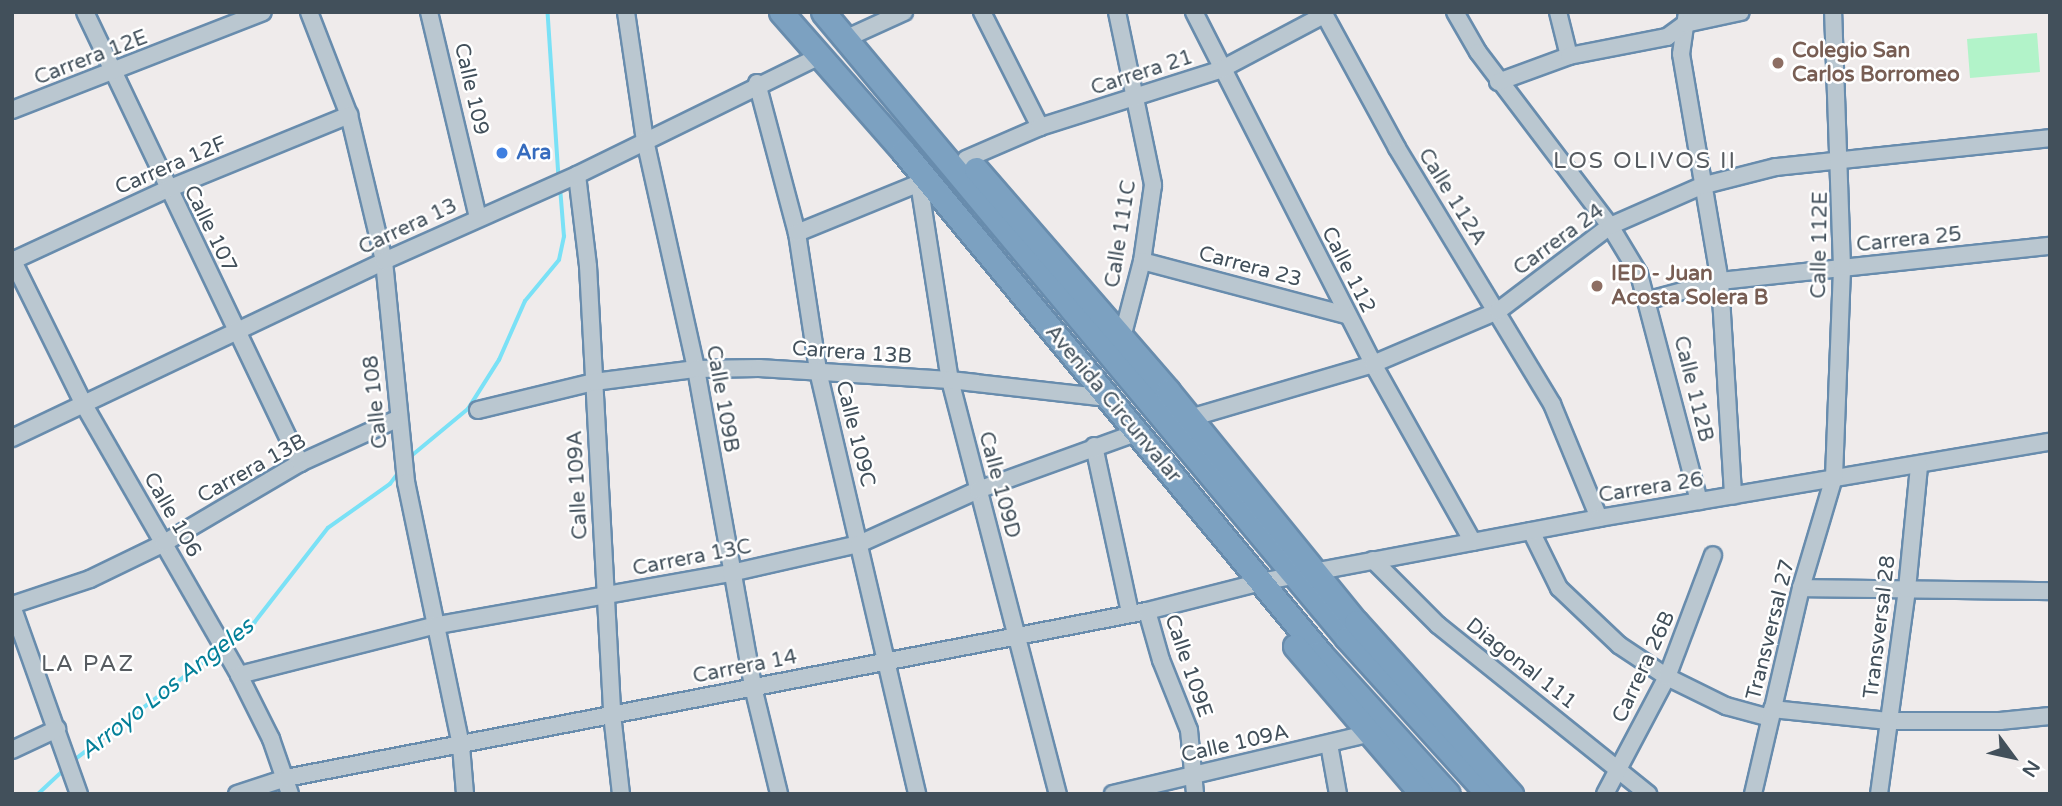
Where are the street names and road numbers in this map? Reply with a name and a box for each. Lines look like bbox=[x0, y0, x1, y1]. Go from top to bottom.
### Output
street label: Carrera 12E bbox=[31, 25, 151, 91]
street label: Calle 109 bbox=[448, 40, 494, 138]
street label: Carrera 21 bbox=[1088, 45, 1196, 101]
street label: Carrera 12F bbox=[112, 131, 230, 201]
street label: Calle 112A bbox=[1412, 144, 1492, 250]
street label: Calle 111C bbox=[1100, 179, 1142, 289]
street label: Calle 107 bbox=[178, 181, 242, 277]
street label: Calle 112E bbox=[1806, 191, 1834, 299]
street label: Carrera 13 bbox=[355, 193, 461, 261]
street label: Carrera 24 bbox=[1509, 199, 1609, 281]
street label: Carrera 25 bbox=[1855, 222, 1963, 258]
street label: Calle 112 bbox=[1315, 223, 1381, 317]
street label: Carrera 23 bbox=[1196, 241, 1304, 293]
street label: Avenida Circunvalar bbox=[1040, 320, 1186, 488]
street label: Calle 112B bbox=[1668, 333, 1718, 445]
street label: Carrera 13B bbox=[791, 336, 913, 370]
street label: Calle 109B bbox=[700, 343, 744, 455]
street label: Calle 108 bbox=[359, 354, 393, 450]
street label: Calle 109C bbox=[830, 378, 880, 490]
street label: Carrera 13B bbox=[193, 429, 311, 509]
street label: Calle 109D bbox=[973, 429, 1025, 541]
street label: Calle 109A bbox=[563, 430, 593, 540]
street label: Carrera 26 bbox=[1597, 467, 1705, 509]
street label: Calle 106 bbox=[138, 468, 206, 562]
street label: Carrera 13C bbox=[631, 534, 753, 582]
street label: Transversal 28 bbox=[1859, 554, 1901, 700]
street label: Transversal 27 bbox=[1741, 557, 1801, 703]
street label: Carrera 26B bbox=[1607, 607, 1681, 727]
street label: Calle 109E bbox=[1159, 611, 1217, 721]
street label: Diagonal 111 bbox=[1461, 613, 1581, 715]
street label: Carrera 14 bbox=[691, 645, 799, 689]
street label: Calle 109A bbox=[1179, 719, 1291, 769]

